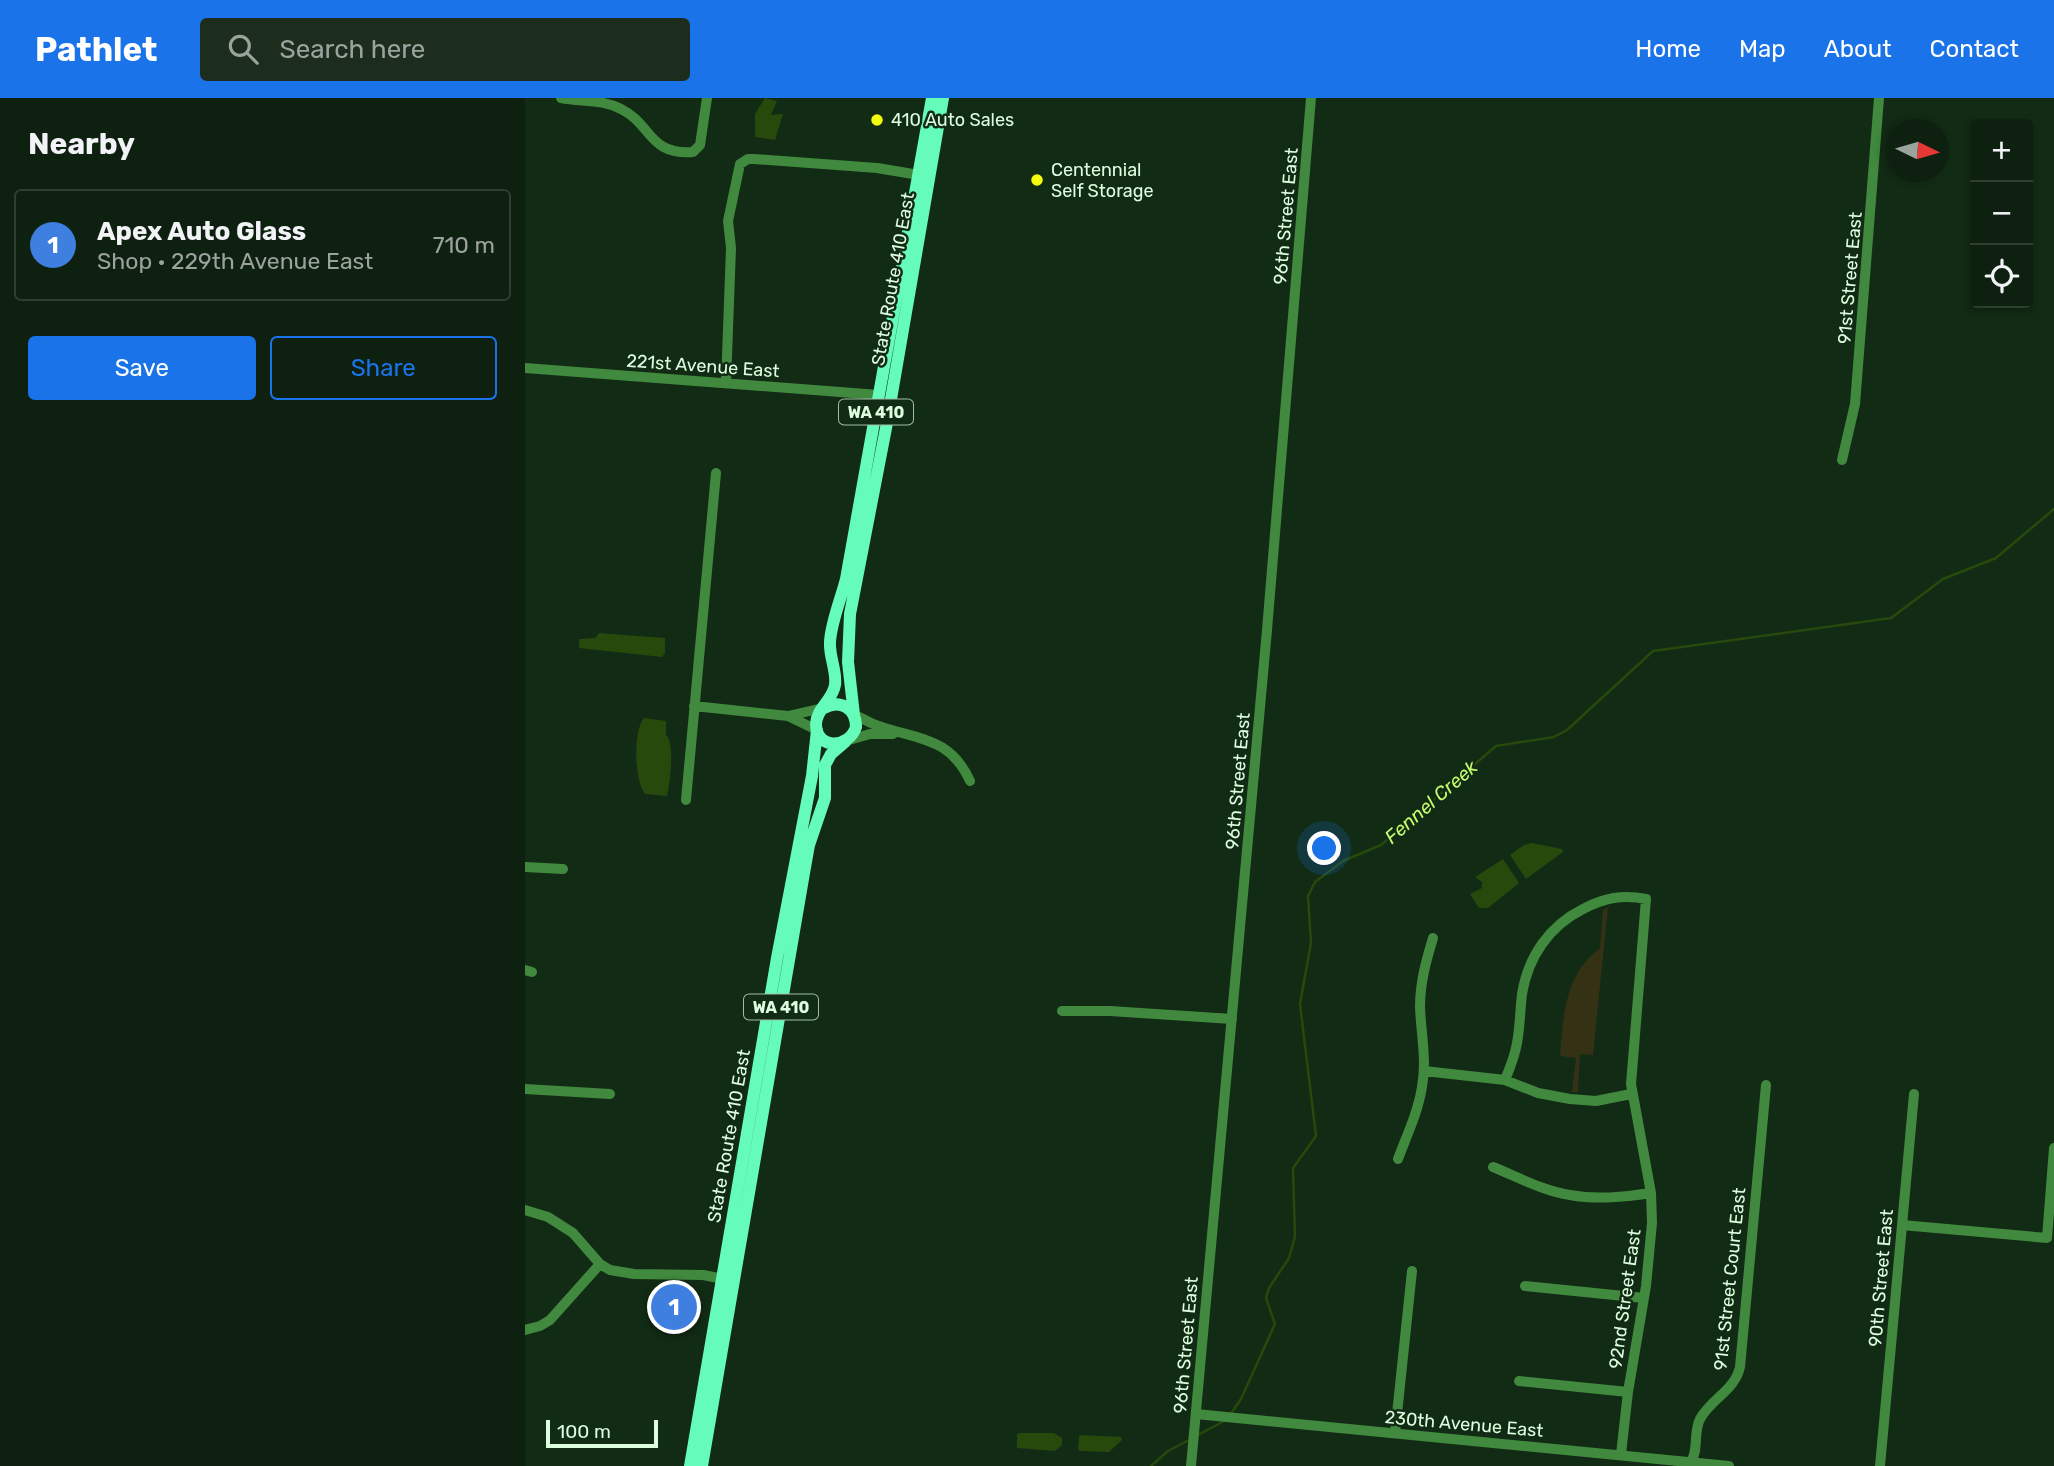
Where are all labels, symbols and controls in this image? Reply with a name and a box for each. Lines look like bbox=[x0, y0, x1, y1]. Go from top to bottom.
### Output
search box bbox=[200, 18, 690, 81]
text: Pathlet bbox=[35, 30, 158, 69]
icon: search bbox=[224, 30, 262, 68]
text: Search here bbox=[280, 34, 425, 65]
text: Home bbox=[1635, 35, 1701, 63]
text: Map bbox=[1739, 35, 1786, 63]
text: About bbox=[1824, 35, 1892, 63]
text: Contact bbox=[1930, 35, 2019, 63]
place label: 410 Auto Sales bbox=[891, 109, 1014, 131]
marker: 410 Auto Sales bbox=[869, 112, 885, 128]
north arrow bbox=[1886, 119, 1949, 182]
map controls bbox=[1970, 119, 2033, 308]
button: + bbox=[1970, 119, 2033, 182]
text: Nearby bbox=[28, 126, 135, 162]
street label: 96th Street East bbox=[1269, 147, 1303, 285]
place label: Centennial Self Storage bbox=[1051, 159, 1154, 202]
marker: Centennial Self Storage bbox=[1029, 172, 1045, 188]
button: − bbox=[1970, 182, 2033, 245]
street label: State Route 410 East bbox=[867, 191, 919, 367]
street label: 91st Street East bbox=[1833, 211, 1867, 345]
text: Apex Auto Glass bbox=[97, 216, 306, 247]
text: 1 bbox=[47, 231, 59, 259]
text: 710 m bbox=[433, 231, 495, 259]
button: locate bbox=[1970, 245, 2033, 308]
text: Shop · 229th Avenue East bbox=[97, 247, 373, 275]
button: Save bbox=[28, 336, 256, 400]
button: Share bbox=[270, 336, 497, 400]
street label: 221st Avenue East bbox=[626, 350, 780, 382]
road number: WA 410 bbox=[839, 400, 913, 424]
street label: 96th Street East bbox=[1221, 712, 1255, 850]
water label: Fennel Creek bbox=[1380, 755, 1482, 849]
your location bbox=[1307, 831, 1341, 865]
road number: WA 410 bbox=[744, 995, 818, 1020]
street label: State Route 410 East bbox=[703, 1048, 755, 1224]
street label: 91st Street Court East bbox=[1709, 1186, 1751, 1372]
street label: 90th Street East bbox=[1864, 1208, 1898, 1348]
street label: 92nd Street East bbox=[1604, 1228, 1646, 1370]
street label: 96th Street East bbox=[1169, 1276, 1203, 1414]
pin: 1 bbox=[651, 1281, 697, 1333]
street label: 230th Avenue East bbox=[1384, 1406, 1544, 1442]
scale bar bbox=[546, 1417, 658, 1449]
text: 100 m bbox=[557, 1420, 611, 1443]

